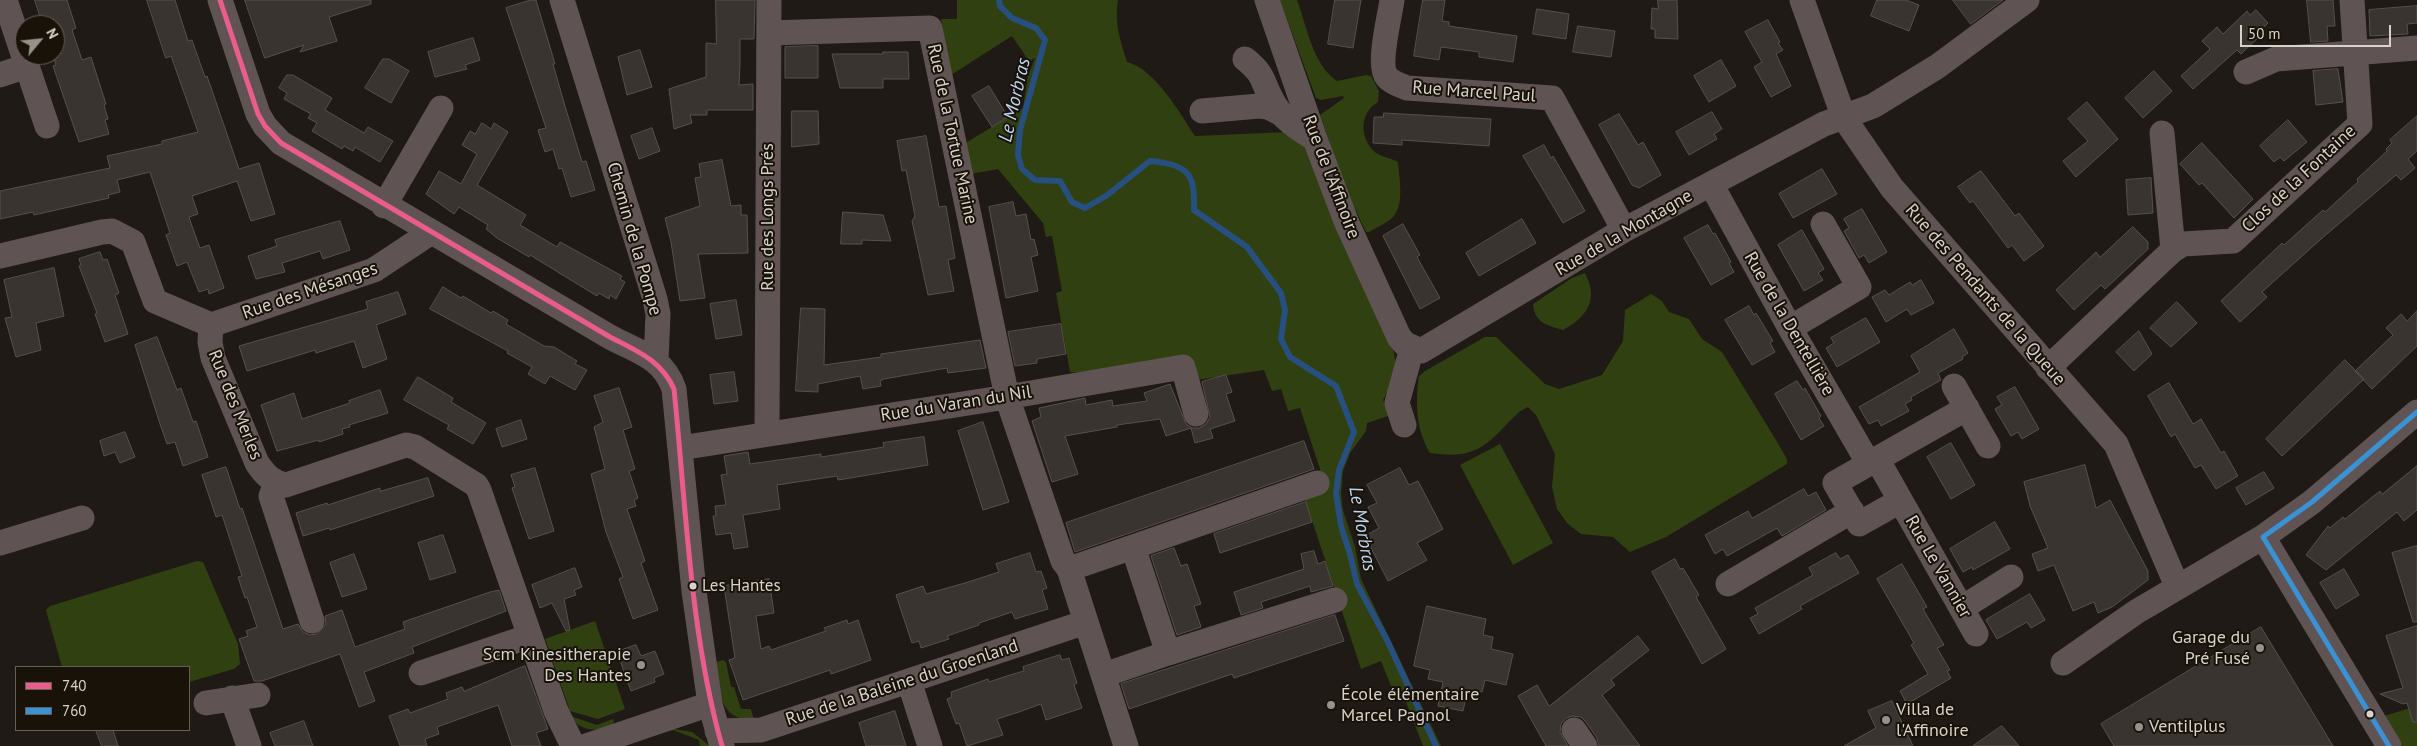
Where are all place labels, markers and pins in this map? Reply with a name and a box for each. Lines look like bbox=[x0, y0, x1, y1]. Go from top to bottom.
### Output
place label: Les Hantes bbox=[702, 576, 781, 596]
marker: Les Hantes bbox=[688, 581, 698, 591]
place label: Garage du Pré Fusé bbox=[2172, 627, 2250, 670]
marker: Garage du Pré Fusé bbox=[2254, 642, 2266, 654]
place label: Scm Kinesitherapie Des Hantes bbox=[483, 644, 631, 686]
marker: Scm Kinesitherapie Des Hantes bbox=[635, 659, 647, 671]
place label: École élémentaire Marcel Pagnol bbox=[1341, 684, 1479, 726]
marker: École élémentaire Marcel Pagnol bbox=[1325, 699, 1337, 711]
place label: Villa de l'Affinoire bbox=[1896, 699, 1969, 742]
unlabelled marker bbox=[2365, 709, 2375, 719]
marker: Villa de l'Affinoire bbox=[1880, 714, 1892, 726]
place label: Ventilplus bbox=[2149, 716, 2226, 738]
marker: Ventilplus bbox=[2133, 721, 2145, 733]

